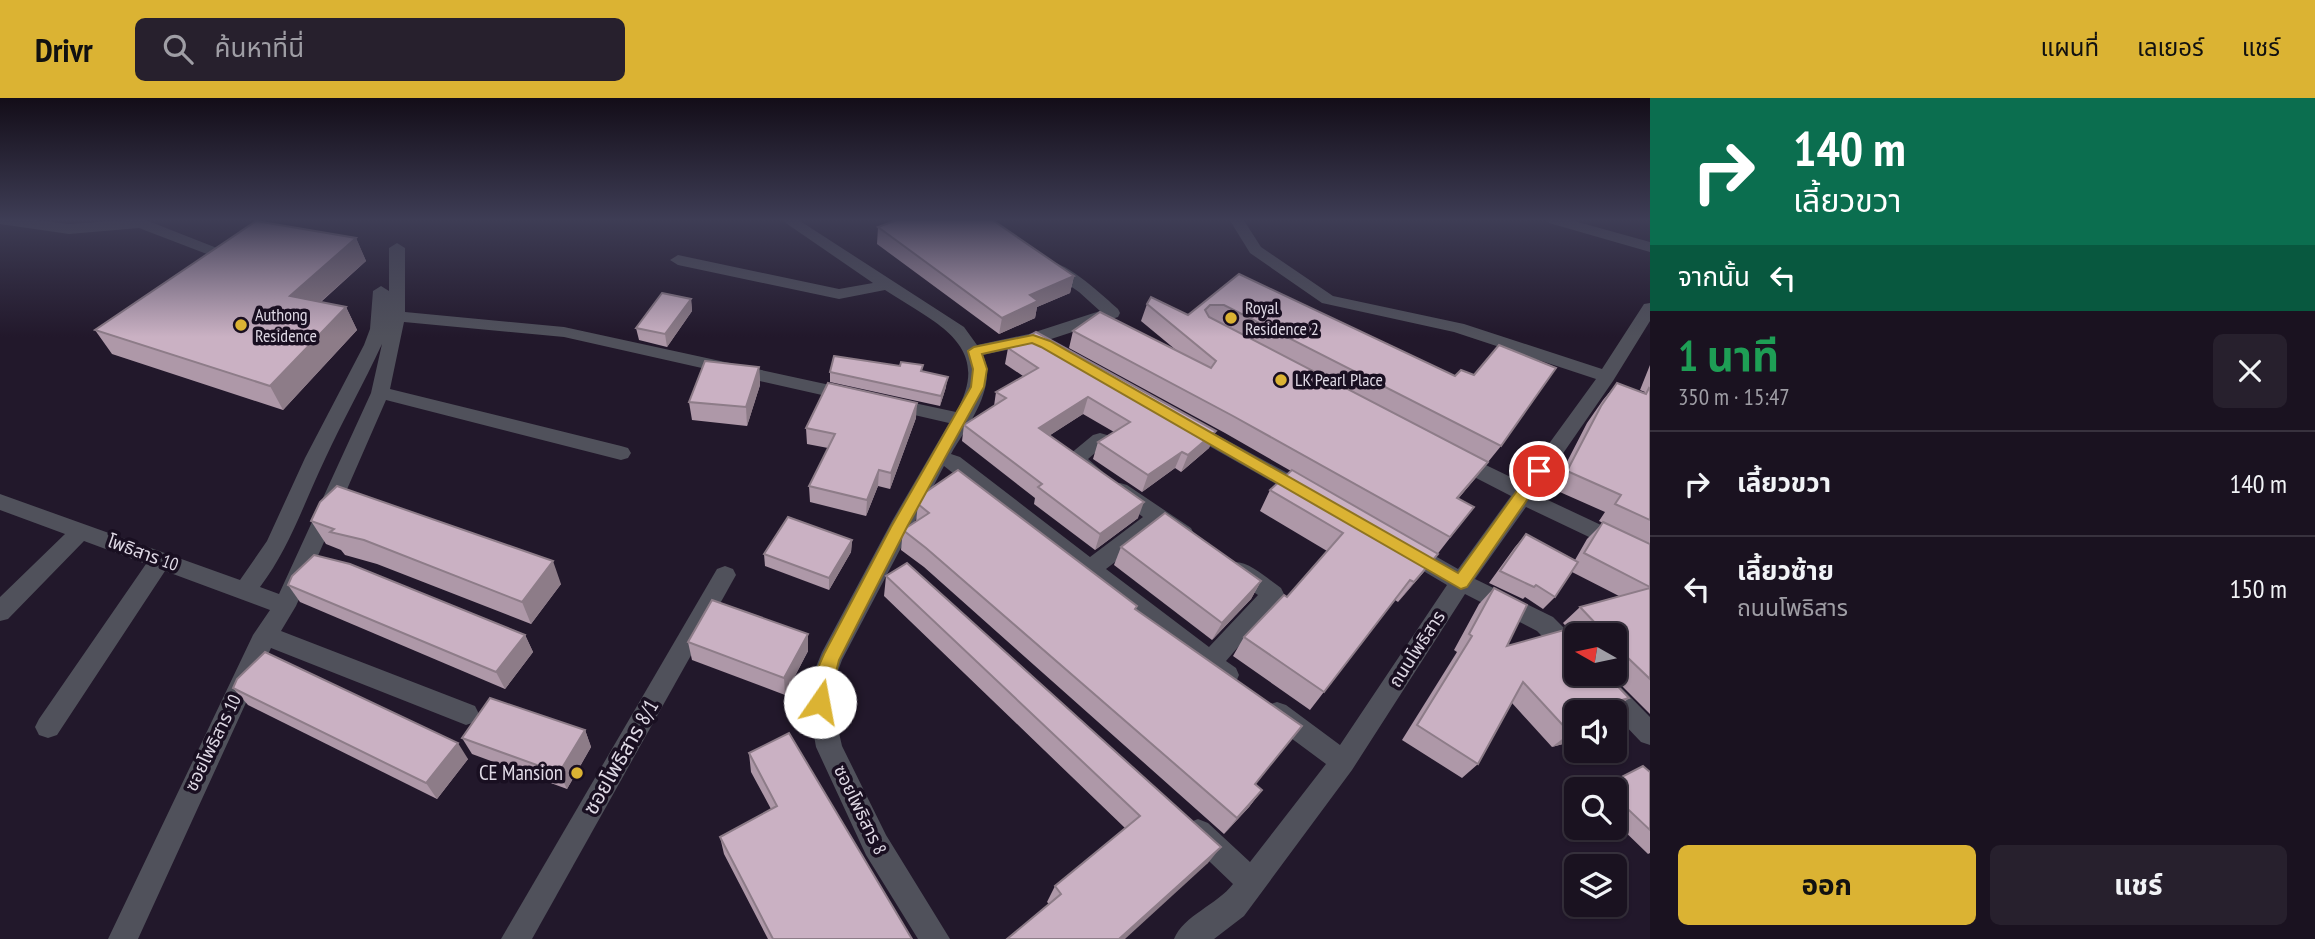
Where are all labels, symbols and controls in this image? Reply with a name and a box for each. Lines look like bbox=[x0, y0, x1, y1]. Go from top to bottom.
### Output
search box bbox=[135, 18, 625, 81]
text: Drivr bbox=[35, 28, 93, 71]
icon: search bbox=[159, 30, 197, 68]
text: ค้นหาที่นี่ bbox=[215, 31, 304, 64]
text: แผนที่ bbox=[2041, 32, 2099, 63]
text: เลเยอร์ bbox=[2137, 32, 2204, 63]
text: แชร์ bbox=[2242, 32, 2280, 63]
text: 140 m bbox=[1793, 116, 1906, 180]
icon: right bbox=[1678, 126, 1769, 217]
text: เลี้ยวขวา bbox=[1793, 179, 1901, 221]
icon: left bbox=[1764, 259, 1802, 297]
text: จากนั้น bbox=[1678, 260, 1750, 293]
place label: Royal Residence 2 bbox=[1245, 296, 1319, 340]
place label: Authong Residence bbox=[255, 303, 317, 347]
marker: Royal Residence 2 bbox=[1223, 310, 1239, 326]
marker: Authong Residence bbox=[233, 317, 249, 333]
text: 1 นาที bbox=[1678, 328, 1779, 383]
button: close bbox=[2213, 334, 2287, 408]
place label: LK Pearl Place bbox=[1295, 368, 1383, 391]
marker: LK Pearl Place bbox=[1273, 372, 1289, 388]
text: 350 m · 15:47 bbox=[1678, 382, 1790, 411]
pin bbox=[1509, 441, 1569, 501]
icon: arrive bbox=[1520, 452, 1558, 490]
icon: right bbox=[1678, 465, 1716, 503]
text: เลี้ยวขวา bbox=[1737, 466, 1831, 499]
text: 140 m bbox=[2229, 467, 2287, 500]
street label: โพธิสาร 10 bbox=[105, 529, 182, 576]
text: เลี้ยวซ้าย bbox=[1737, 554, 1834, 587]
icon: left bbox=[1678, 570, 1716, 608]
text: 150 m bbox=[2229, 572, 2287, 605]
text: ถนนโพธิสาร bbox=[1737, 593, 1848, 622]
street label: ถนนโพธิสาร bbox=[1383, 606, 1450, 691]
north arrow bbox=[1564, 623, 1628, 686]
map controls bbox=[1564, 623, 1627, 917]
position arrow bbox=[783, 665, 857, 739]
street label: ซอยโพธิสาร 10 bbox=[179, 691, 246, 795]
street label: ซอยโพธิสาร 8/1 bbox=[577, 694, 664, 819]
button: sound bbox=[1564, 700, 1627, 763]
place label: CE Mansion bbox=[479, 759, 563, 786]
street label: ซอยโพธิสาร 8 bbox=[829, 761, 892, 858]
marker: CE Mansion bbox=[569, 765, 585, 781]
button: search bbox=[1564, 777, 1627, 840]
button: ออก bbox=[1678, 845, 1976, 925]
button: แชร์ bbox=[1990, 845, 2287, 925]
button: layers bbox=[1564, 854, 1627, 917]

